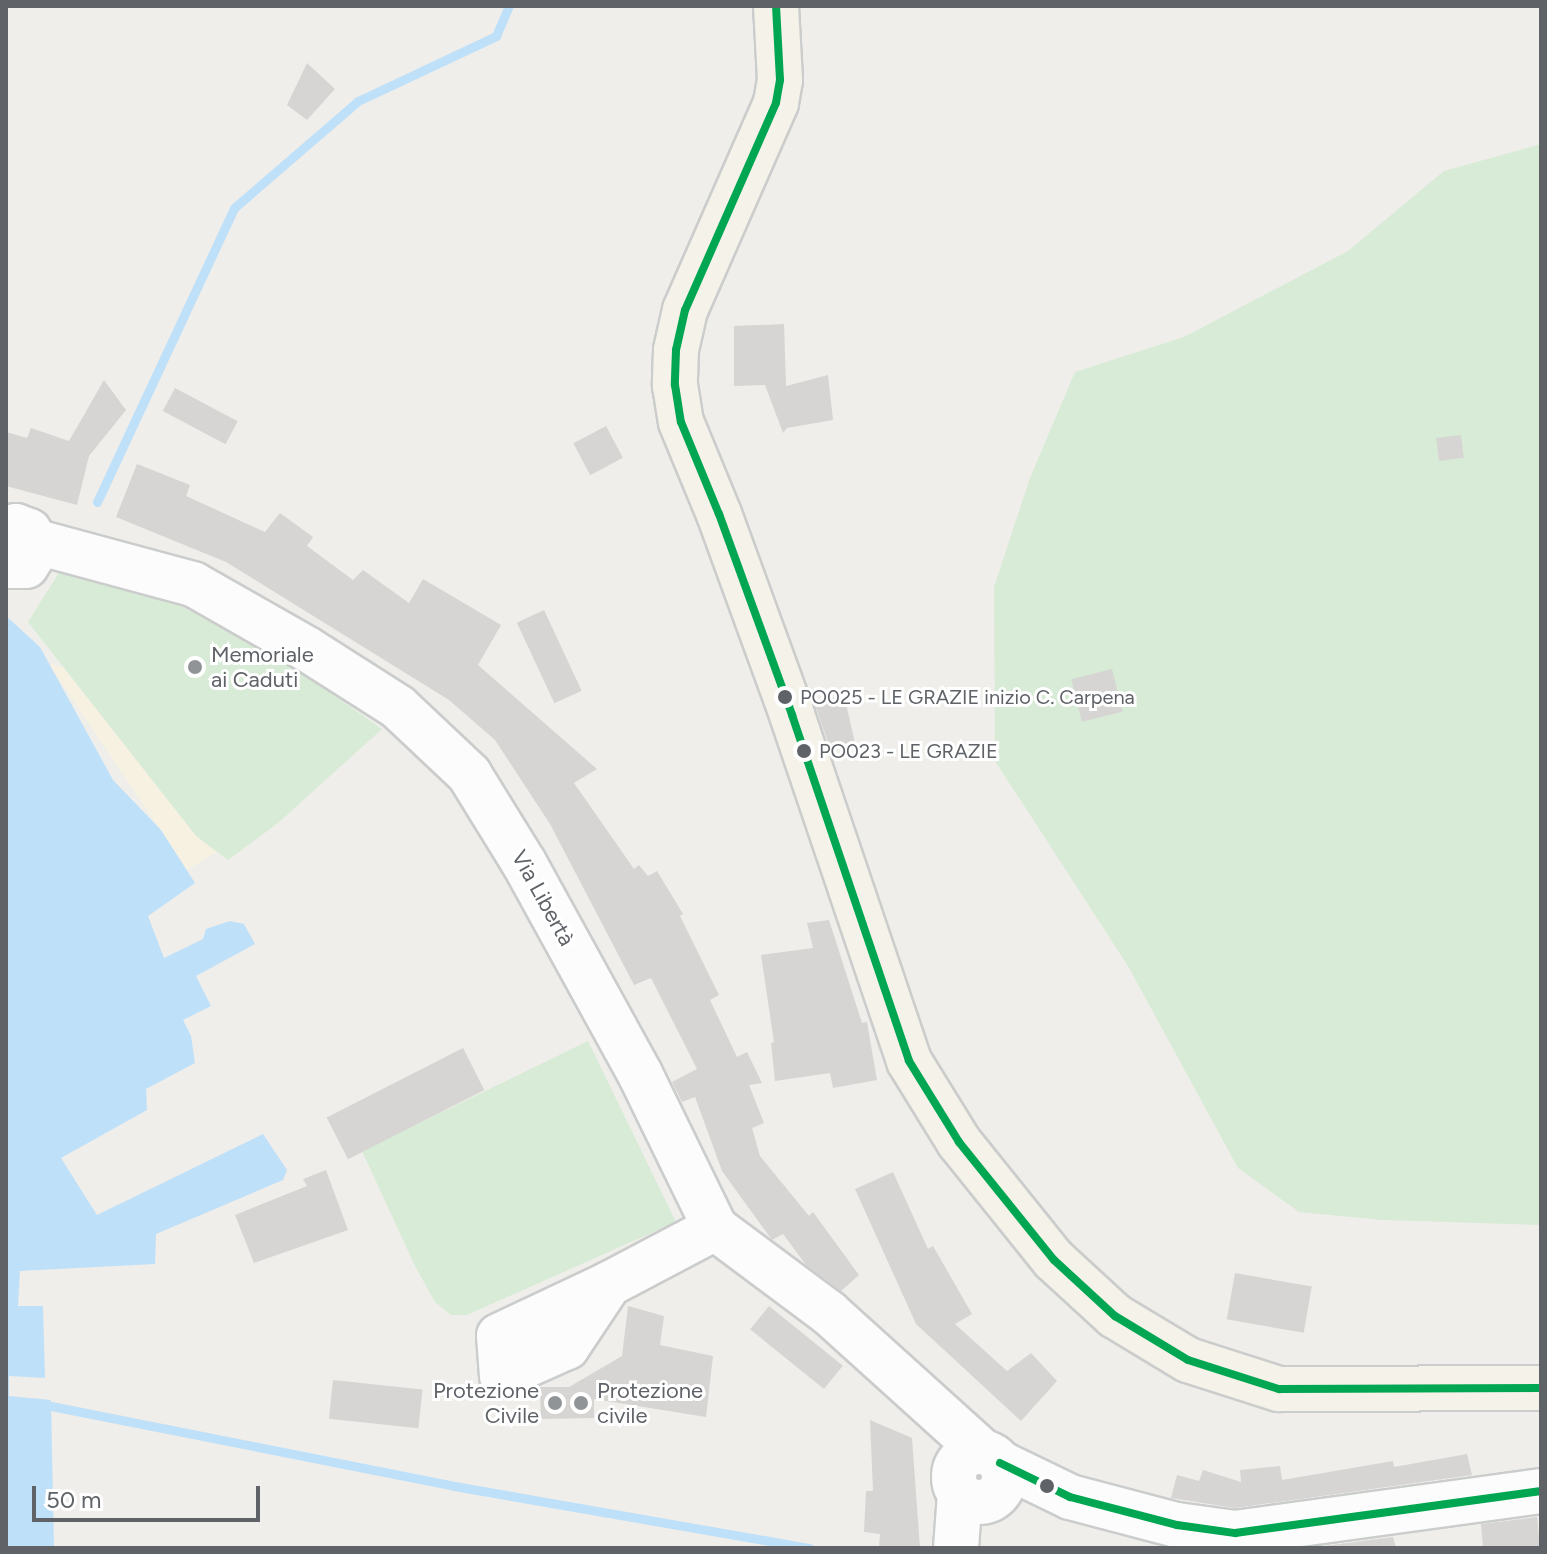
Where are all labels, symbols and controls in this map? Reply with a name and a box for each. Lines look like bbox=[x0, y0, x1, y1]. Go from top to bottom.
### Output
place label: Memoriale ai Caduti bbox=[211, 641, 314, 692]
marker: Memoriale ai Caduti bbox=[186, 658, 204, 676]
place label: PO025 - LE GRAZIE inizio C. Carpena bbox=[800, 685, 1135, 709]
marker: PO025 - LE GRAZIE inizio C. Carpena bbox=[777, 689, 793, 705]
place label: PO023 - LE GRAZIE bbox=[819, 739, 998, 763]
marker: PO023 - LE GRAZIE bbox=[796, 743, 812, 759]
street label: Via Libertà bbox=[506, 846, 580, 950]
place label: Protezione Civile bbox=[433, 1377, 539, 1428]
place label: Protezione civile bbox=[597, 1377, 703, 1428]
marker: Protezione Civile bbox=[546, 1394, 564, 1412]
marker: Protezione civile bbox=[572, 1394, 590, 1412]
scale bar bbox=[36, 1470, 264, 1520]
unlabelled marker bbox=[1039, 1478, 1055, 1494]
text: 50 m bbox=[46, 1485, 102, 1514]

